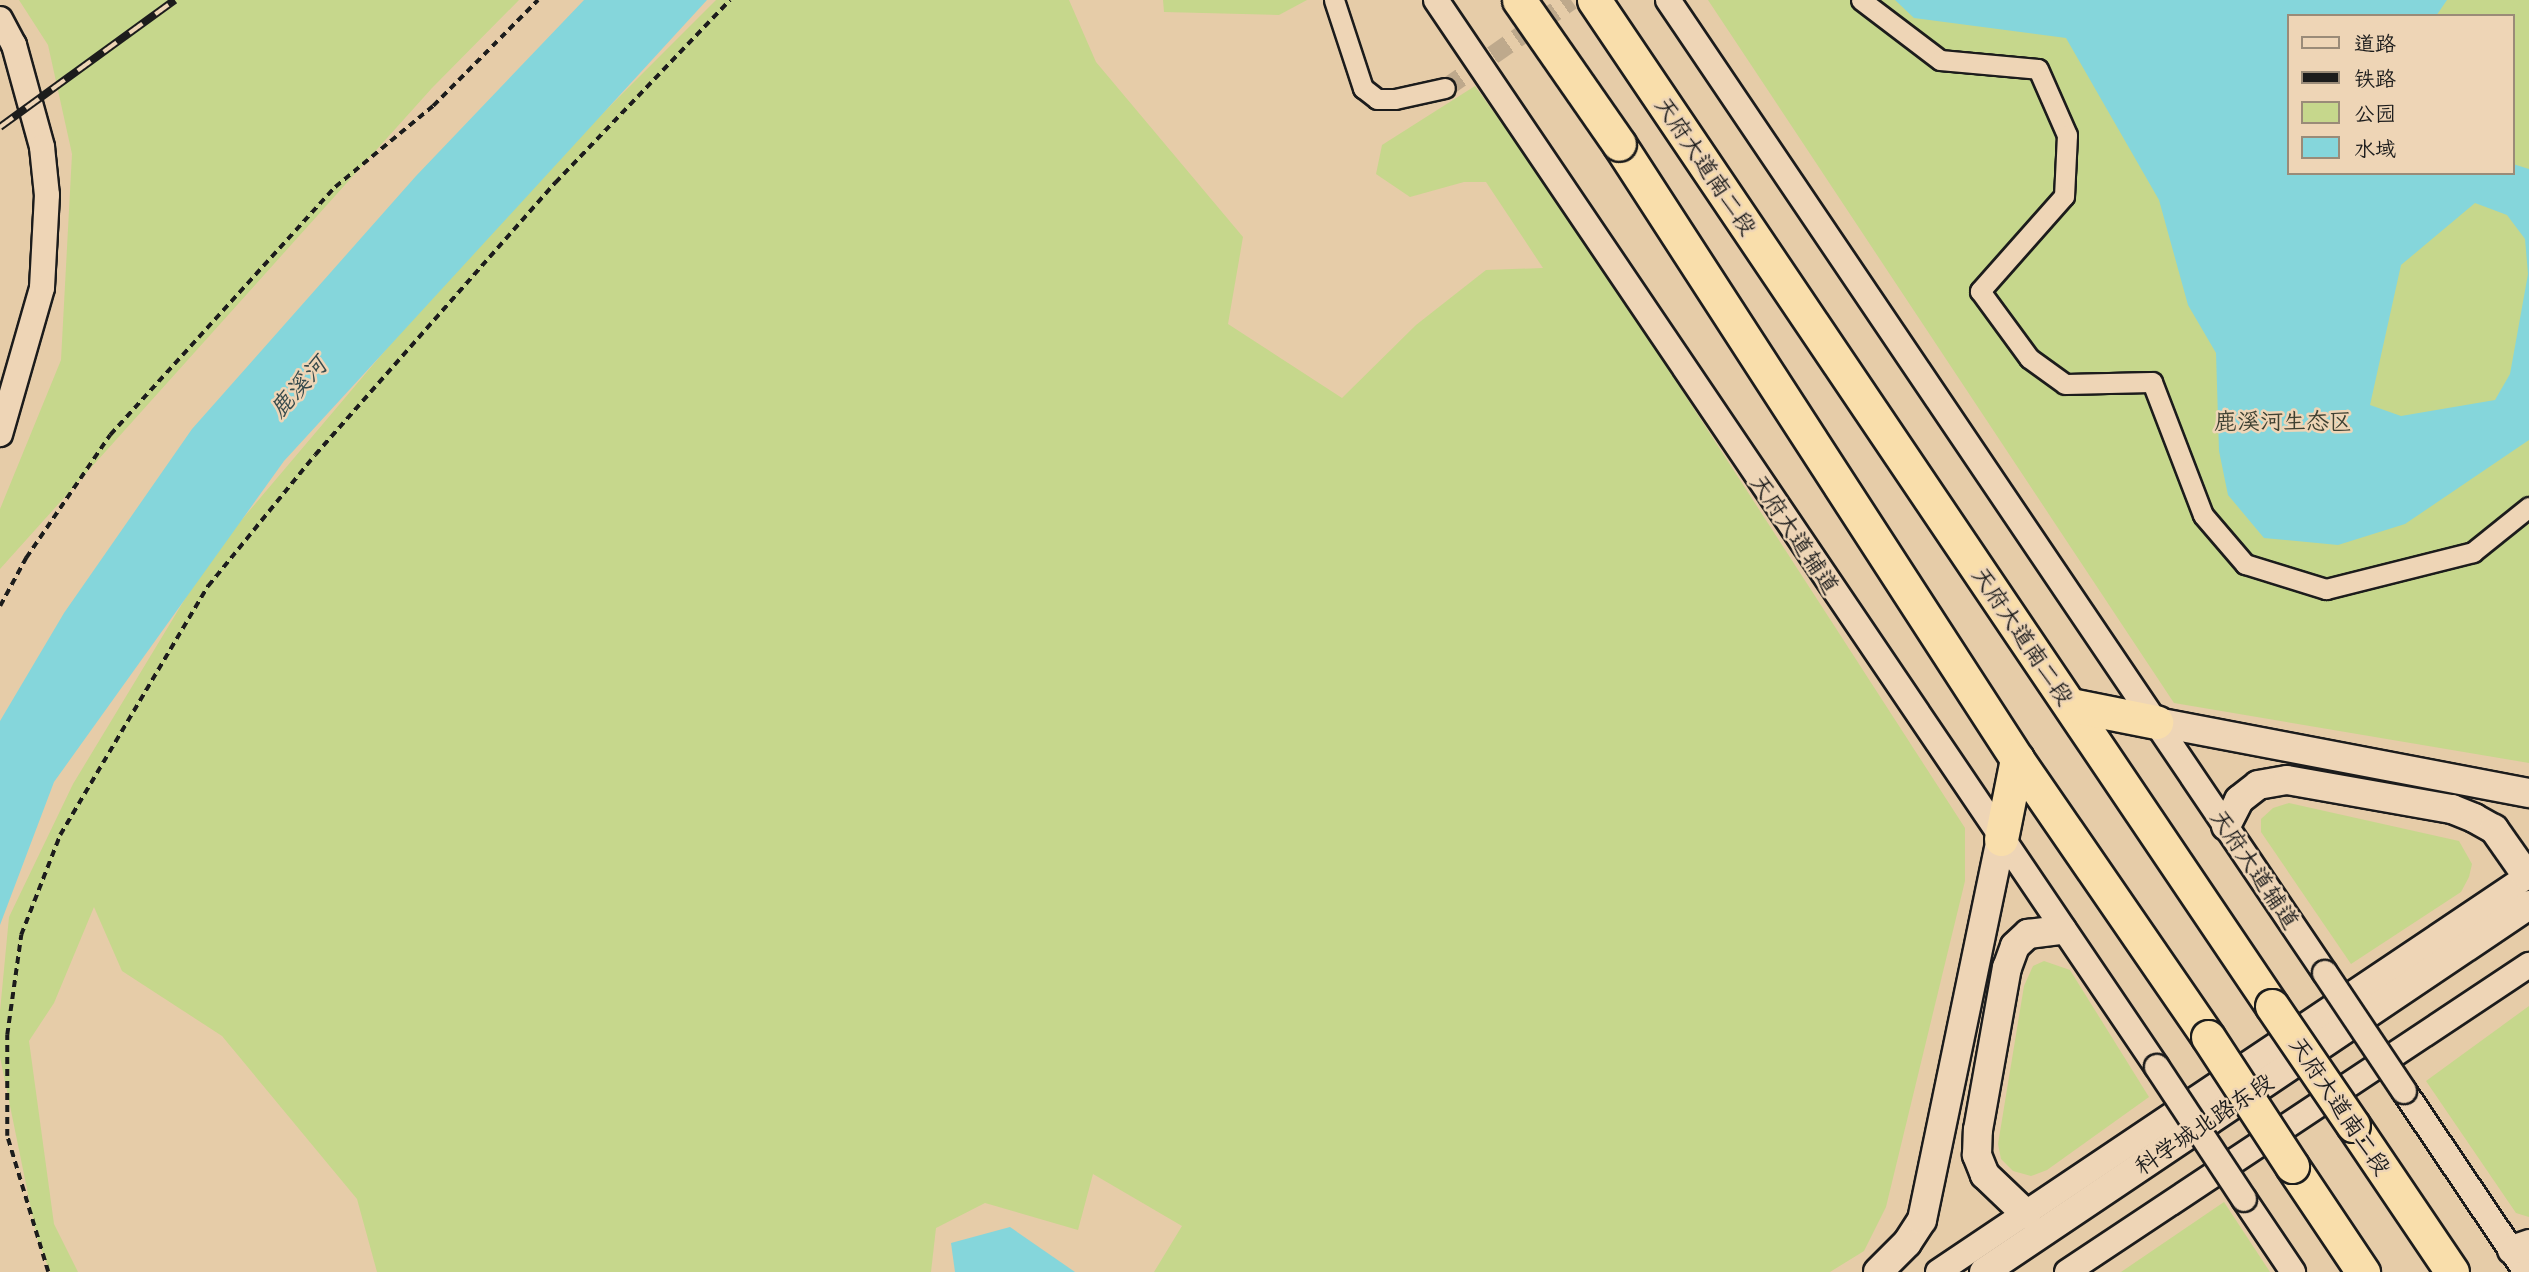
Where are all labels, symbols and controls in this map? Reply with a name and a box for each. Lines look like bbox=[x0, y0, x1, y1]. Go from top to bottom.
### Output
legend bbox=[2288, 14, 2515, 175]
text: 道路 bbox=[2354, 31, 2396, 56]
text: 铁路 bbox=[2354, 66, 2396, 91]
street label: 天府大道南二段 bbox=[1650, 92, 1762, 240]
text: 公园 bbox=[2354, 101, 2396, 126]
text: 水域 bbox=[2354, 136, 2396, 161]
water label: 鹿溪河 bbox=[263, 351, 333, 423]
park label: 鹿溪河生态区 bbox=[2214, 407, 2352, 435]
street label: 天府大道辅道 bbox=[1745, 469, 1845, 599]
street label: 天府大道南二段 bbox=[1967, 562, 2079, 710]
street label: 天府大道辅道 bbox=[2205, 804, 2305, 934]
street label: 天府大道南二段 bbox=[2284, 1032, 2396, 1180]
street label: 科学城北路东段 bbox=[2130, 1068, 2278, 1180]

